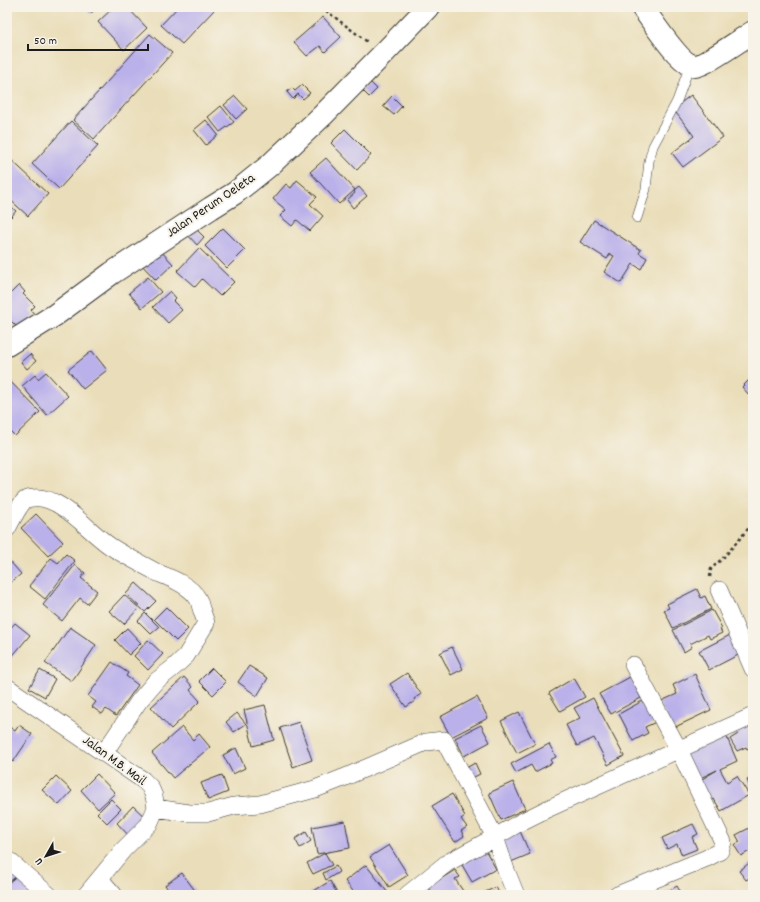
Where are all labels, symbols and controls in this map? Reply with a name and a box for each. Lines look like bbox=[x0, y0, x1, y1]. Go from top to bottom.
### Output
scale bar bbox=[28, 26, 148, 52]
text: 50 m bbox=[34, 33, 57, 50]
street label: Jalan Perum Oeleta bbox=[163, 169, 260, 243]
street label: Jalan M.B. Mail bbox=[78, 731, 151, 791]
north arrow bbox=[26, 836, 66, 876]
text: U bbox=[32, 854, 48, 868]

